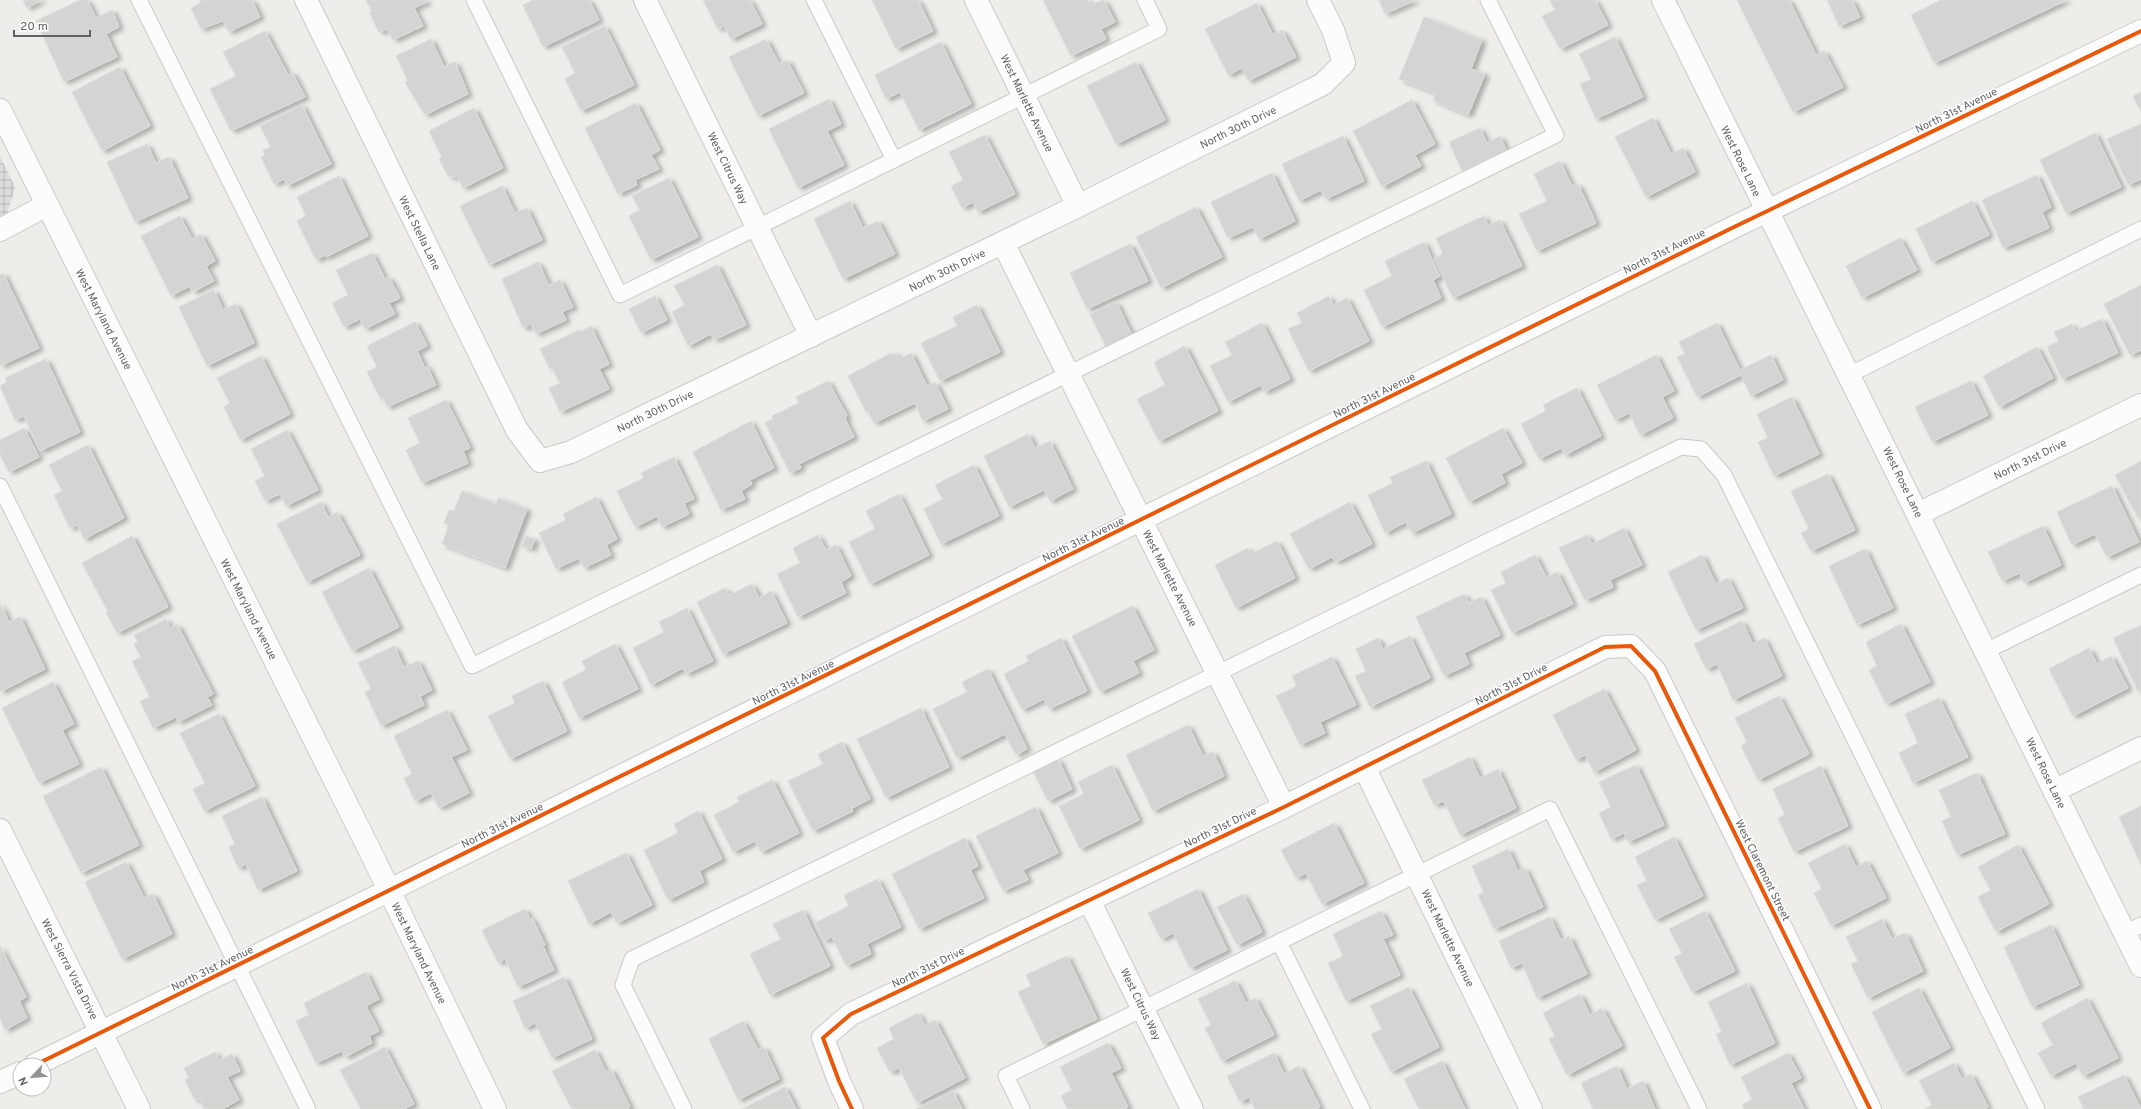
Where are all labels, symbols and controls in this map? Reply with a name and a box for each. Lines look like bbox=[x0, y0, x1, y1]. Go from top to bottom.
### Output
scale bar bbox=[14, 12, 90, 38]
text: 20 m bbox=[20, 19, 48, 35]
street label: West Marlette Avenue bbox=[996, 52, 1056, 155]
street label: North 31st Avenue bbox=[1913, 85, 2000, 137]
street label: North 30th Drive bbox=[1198, 103, 1279, 152]
street label: West Rose Lane bbox=[1717, 123, 1763, 199]
street label: West Citrus Way bbox=[704, 130, 751, 207]
street label: West Stella Lane bbox=[395, 194, 443, 273]
street label: North 31st Avenue bbox=[1621, 226, 1708, 278]
street label: North 30th Drive bbox=[907, 246, 988, 295]
street label: West Maryland Avenue bbox=[72, 267, 135, 372]
street label: North 31st Avenue bbox=[1331, 370, 1418, 422]
street label: North 30th Drive bbox=[615, 387, 696, 436]
street label: North 31st Drive bbox=[1992, 436, 2069, 484]
street label: West Rose Lane bbox=[1879, 444, 1925, 520]
street label: North 31st Avenue bbox=[1040, 514, 1127, 566]
street label: West Marlette Avenue bbox=[1139, 528, 1200, 629]
street label: West Maryland Avenue bbox=[217, 557, 280, 662]
street label: North 31st Avenue bbox=[750, 657, 837, 709]
street label: North 31st Drive bbox=[1473, 661, 1550, 709]
street label: West Rose Lane bbox=[2022, 735, 2068, 811]
street label: North 31st Avenue bbox=[459, 800, 546, 852]
street label: North 31st Drive bbox=[1182, 804, 1259, 852]
street label: West Claremont Street bbox=[1731, 817, 1793, 923]
street label: West Marlette Avenue bbox=[1417, 887, 1477, 990]
street label: West Maryland Avenue bbox=[387, 900, 449, 1007]
street label: West Sierra Vista Drive bbox=[38, 916, 101, 1022]
street label: North 31st Avenue bbox=[169, 943, 256, 995]
street label: North 31st Drive bbox=[890, 944, 967, 992]
street label: West Citrus Way bbox=[1117, 966, 1164, 1043]
north arrow bbox=[12, 1057, 52, 1097]
text: N bbox=[16, 1074, 32, 1088]

